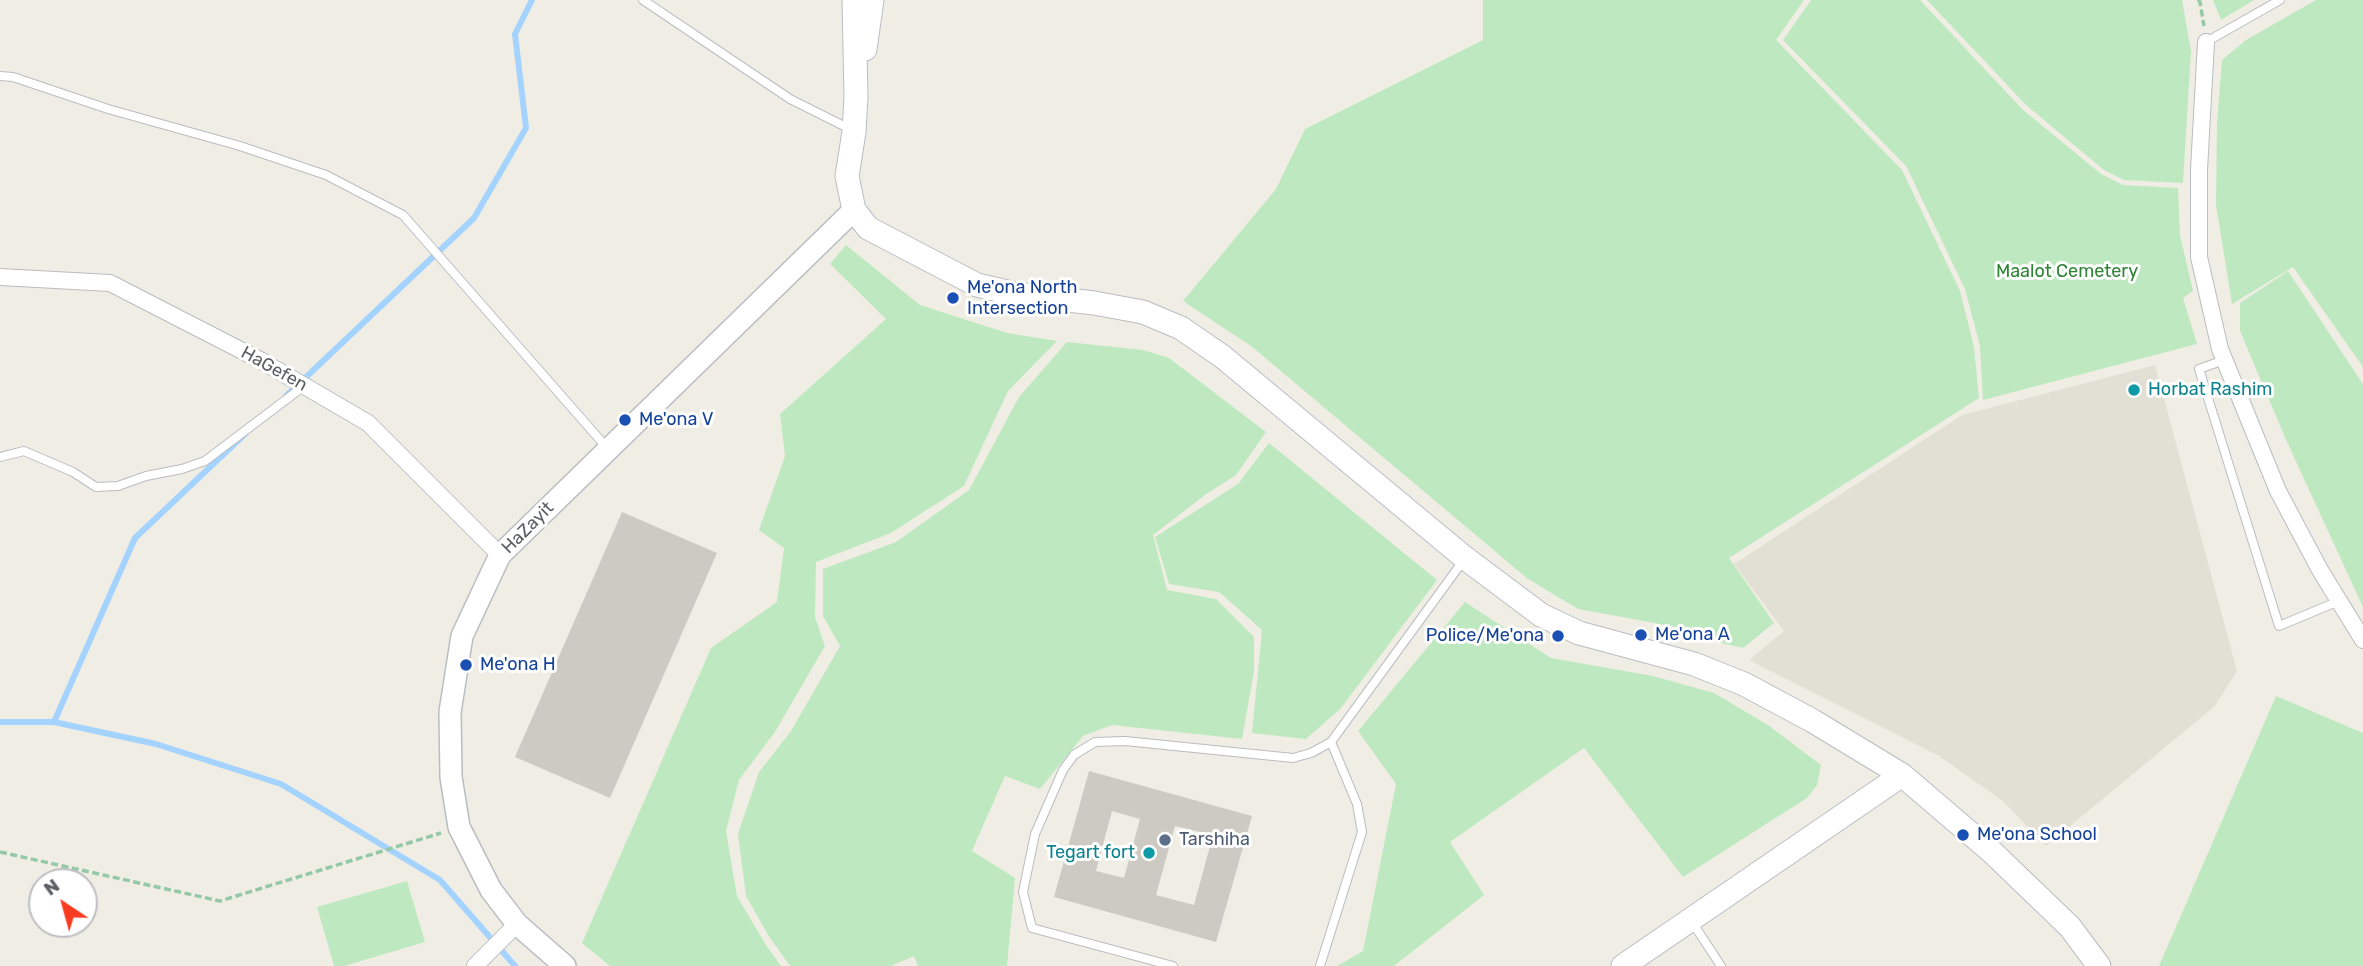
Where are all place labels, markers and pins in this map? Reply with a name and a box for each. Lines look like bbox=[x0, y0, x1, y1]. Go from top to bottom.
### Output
place label: Me'ona North Intersection bbox=[967, 277, 1078, 320]
marker: Me'ona North Intersection bbox=[945, 290, 961, 306]
place label: Horbat Rashim bbox=[2148, 379, 2272, 401]
marker: Horbat Rashim bbox=[2126, 382, 2142, 398]
place label: Me'ona V bbox=[639, 409, 714, 431]
marker: Me'ona V bbox=[617, 412, 633, 428]
place label: Me'ona A bbox=[1655, 624, 1730, 646]
place label: Police/Me'ona bbox=[1426, 625, 1544, 647]
marker: Me'ona A bbox=[1633, 627, 1649, 643]
marker: Police/Me'ona bbox=[1550, 628, 1566, 644]
place label: Me'ona H bbox=[480, 654, 556, 676]
marker: Me'ona H bbox=[458, 657, 474, 673]
place label: Me'ona School bbox=[1977, 824, 2097, 846]
marker: Me'ona School bbox=[1955, 827, 1971, 843]
place label: Tarshiha bbox=[1179, 829, 1250, 851]
marker: Tarshiha bbox=[1157, 832, 1173, 848]
place label: Tegart fort bbox=[1046, 842, 1135, 864]
marker: Tegart fort bbox=[1141, 845, 1157, 861]

